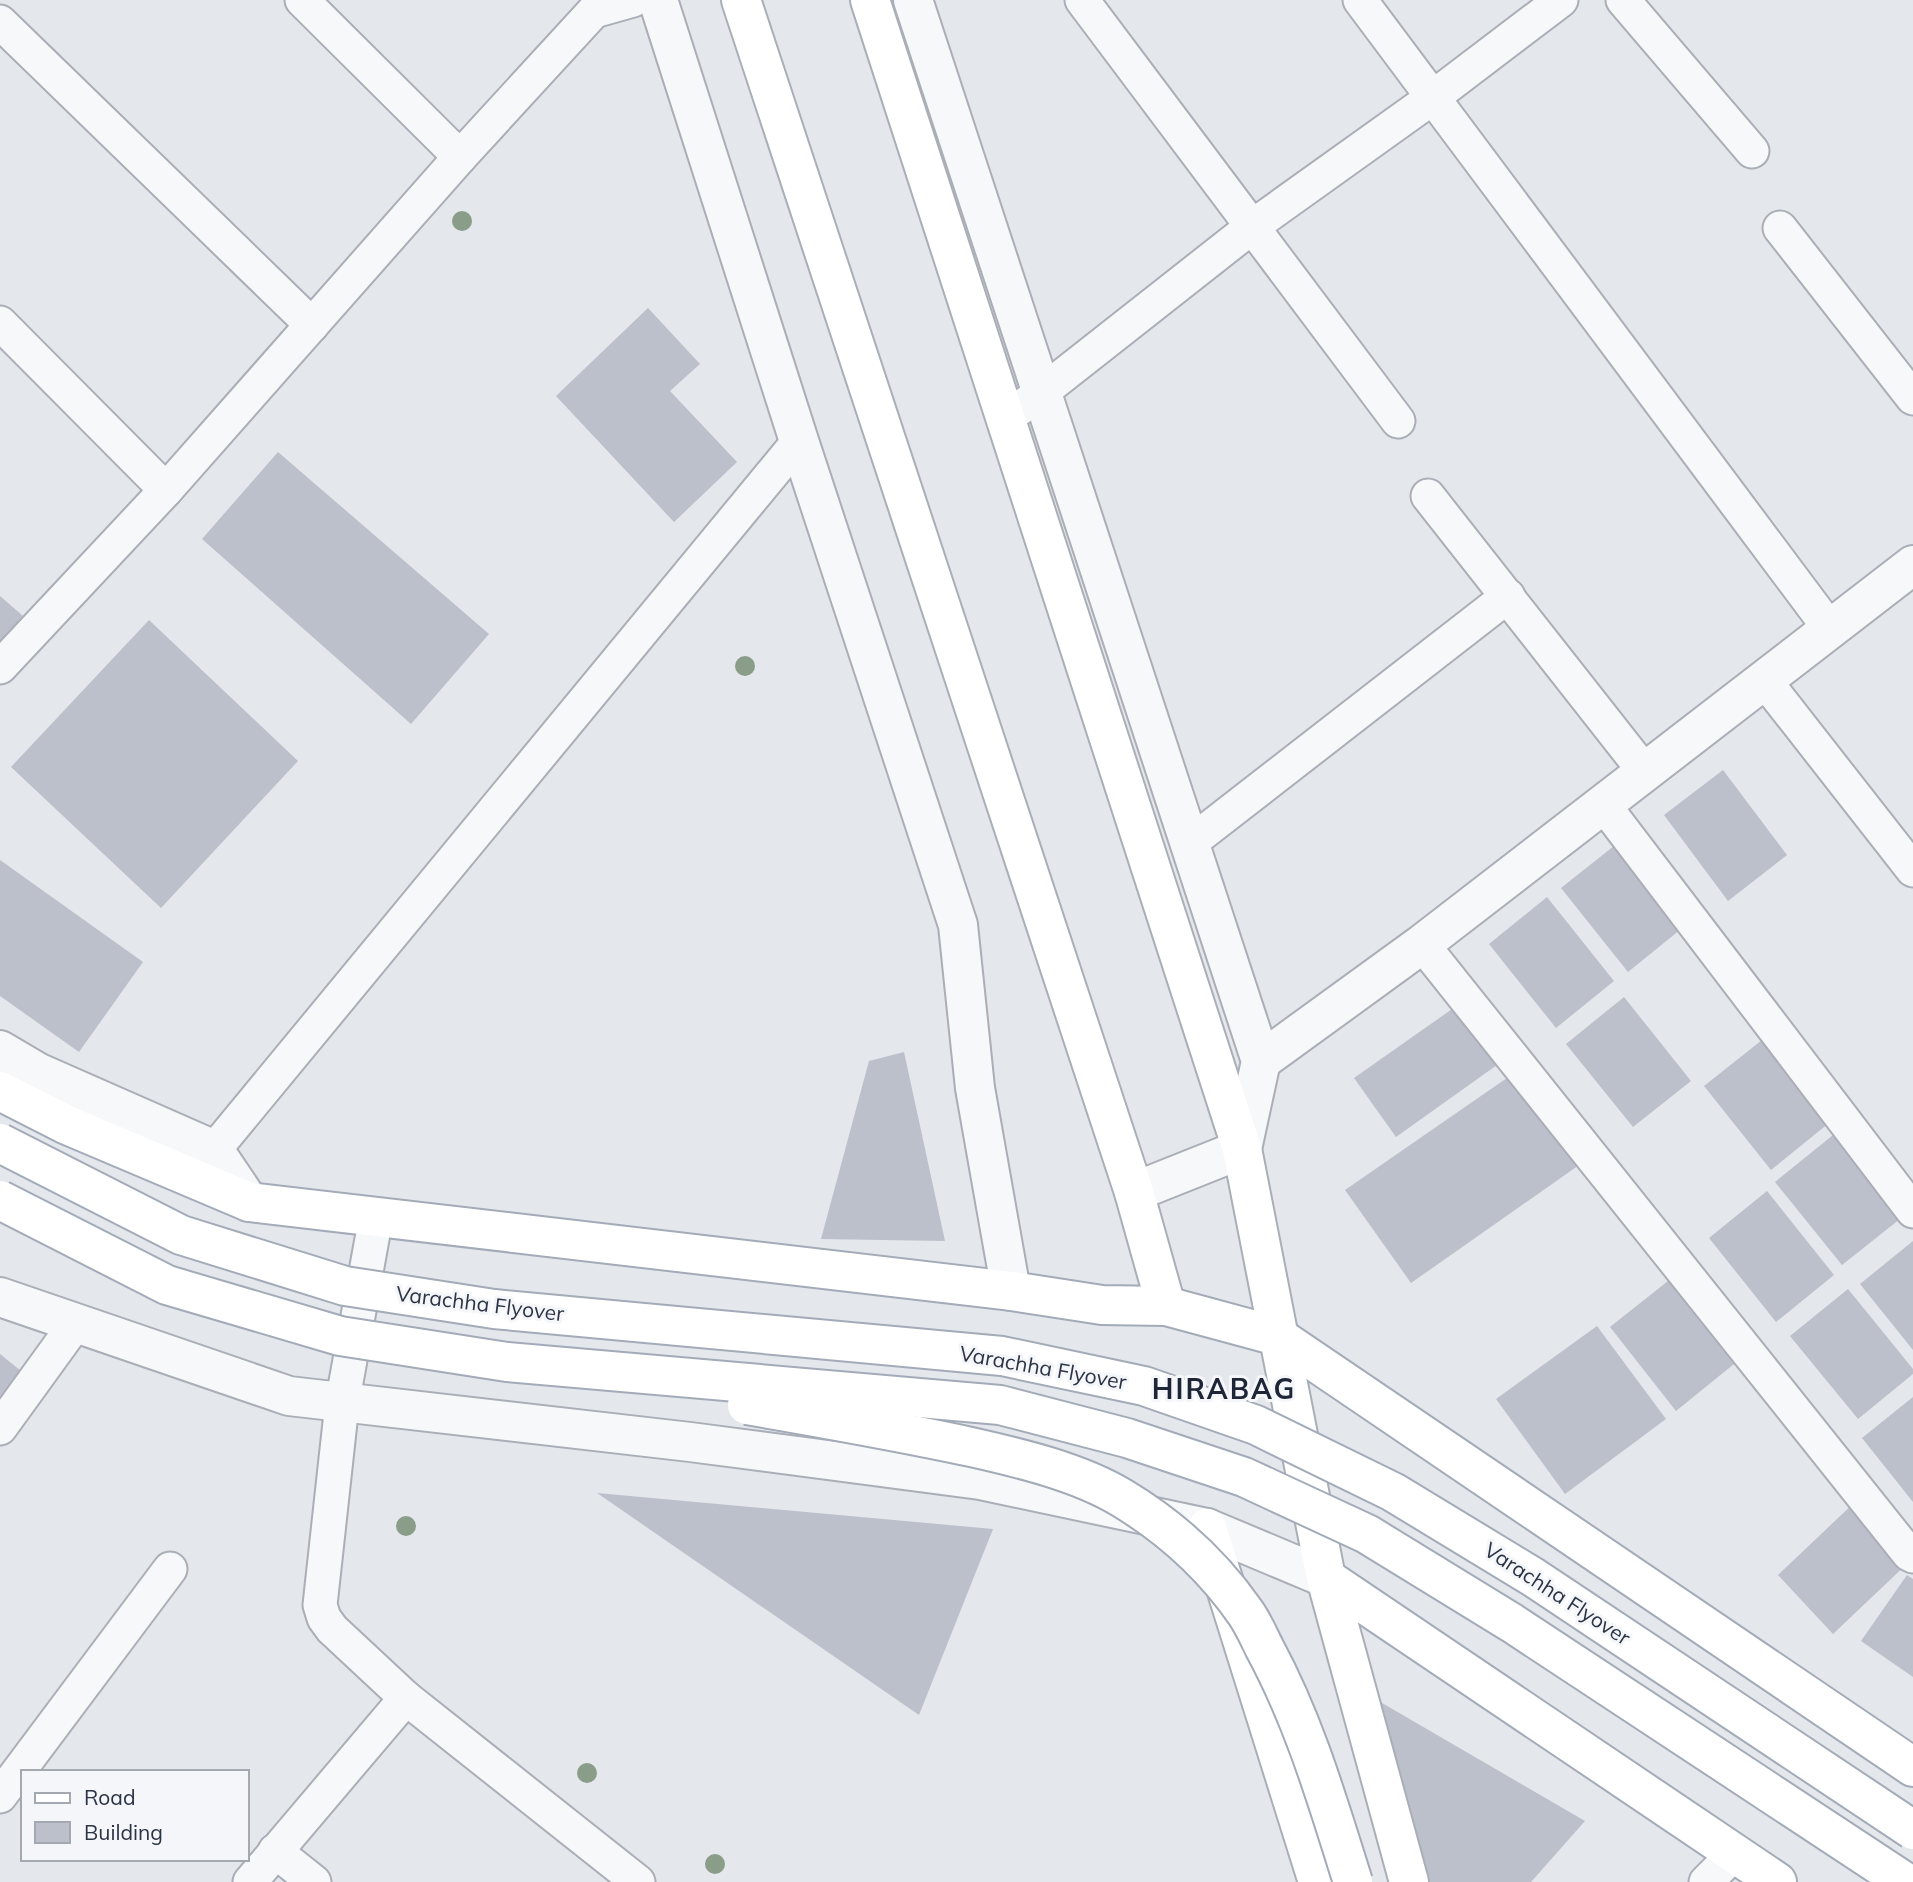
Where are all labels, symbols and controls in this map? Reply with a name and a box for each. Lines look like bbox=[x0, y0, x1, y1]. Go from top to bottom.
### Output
street label: Varachha Flyover bbox=[395, 1280, 566, 1326]
street label: Varachha Flyover bbox=[958, 1340, 1129, 1395]
district label: HIRABAG bbox=[1152, 1371, 1296, 1406]
street label: Varachha Flyover bbox=[1480, 1536, 1636, 1650]
legend bbox=[21, 1770, 248, 1861]
text: Road bbox=[84, 1784, 135, 1810]
text: Building bbox=[84, 1819, 163, 1845]

